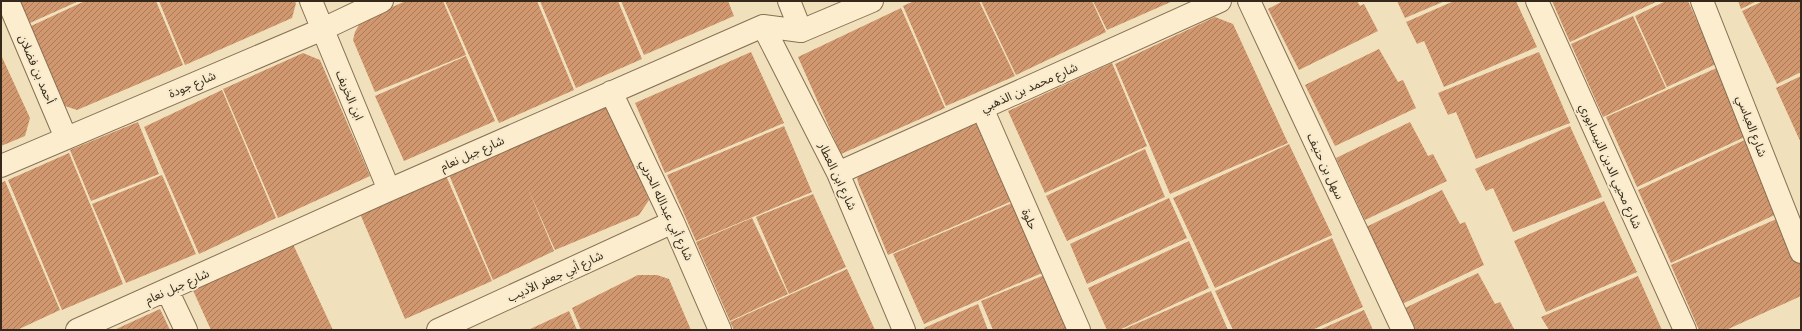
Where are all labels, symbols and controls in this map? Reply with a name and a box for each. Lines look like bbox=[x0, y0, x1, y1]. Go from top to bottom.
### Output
street label: أحمد بن فضلان bbox=[16, 32, 58, 106]
street label: شارع محمد بن الذهبي bbox=[978, 59, 1081, 118]
street label: شارع جودة bbox=[166, 67, 219, 102]
street label: ابن الخريف bbox=[333, 68, 367, 122]
street label: شارع العباسي bbox=[1731, 93, 1771, 160]
street label: شارع محيي الدين النيسابوري bbox=[1574, 101, 1645, 232]
street label: سهل بن حنيف bbox=[1304, 130, 1348, 202]
street label: شارع جبل نعام bbox=[438, 132, 507, 176]
street label: شارع ابن العطار bbox=[813, 139, 860, 213]
street label: شارع أبي عبدالله الحربي bbox=[634, 157, 697, 264]
street label: حلوة bbox=[1019, 206, 1041, 232]
street label: شارع أبي جعفر الأديب bbox=[505, 247, 606, 307]
street label: شارع جبل نعام bbox=[143, 265, 212, 309]

